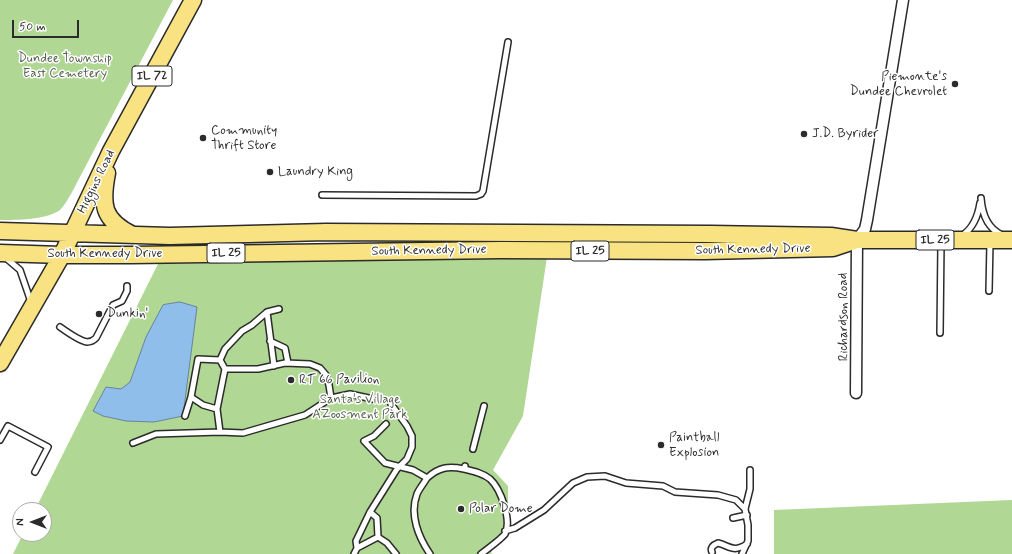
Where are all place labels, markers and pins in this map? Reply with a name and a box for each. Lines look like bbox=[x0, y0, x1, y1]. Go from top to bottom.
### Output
place label: Piemonte's Dundee Chevrolet bbox=[850, 69, 947, 100]
marker: Piemonte's Dundee Chevrolet bbox=[950, 79, 960, 89]
place label: Community Thrift Store bbox=[211, 123, 277, 154]
place label: J.D. Byrider bbox=[812, 126, 878, 142]
marker: J.D. Byrider bbox=[799, 129, 809, 139]
marker: Community Thrift Store bbox=[198, 133, 208, 143]
place label: Laundry King bbox=[278, 164, 353, 180]
marker: Laundry King bbox=[265, 167, 275, 177]
place label: Dunkin' bbox=[107, 306, 148, 322]
marker: Dunkin' bbox=[94, 309, 104, 319]
place label: RT 66 Pavilion bbox=[299, 372, 379, 388]
marker: RT 66 Pavilion bbox=[286, 375, 296, 385]
place label: Paintball Explosion bbox=[669, 430, 719, 461]
marker: Paintball Explosion bbox=[656, 440, 666, 450]
place label: Polar Dome bbox=[469, 501, 533, 517]
marker: Polar Dome bbox=[456, 504, 466, 514]

